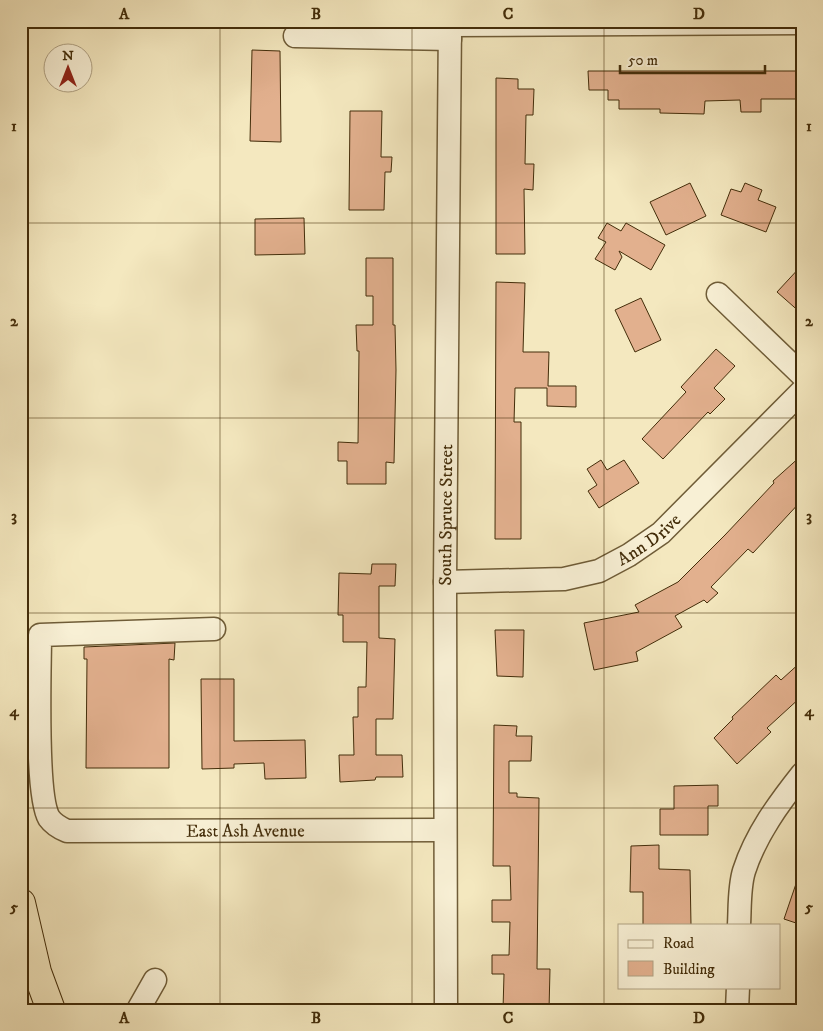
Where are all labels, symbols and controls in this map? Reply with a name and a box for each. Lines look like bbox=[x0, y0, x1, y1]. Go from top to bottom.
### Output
text: A bbox=[118, 4, 130, 24]
text: B bbox=[311, 4, 321, 24]
text: C bbox=[503, 4, 513, 24]
text: D bbox=[693, 4, 705, 24]
north arrow bbox=[42, 42, 92, 92]
scale bar bbox=[620, 42, 766, 74]
text: N bbox=[62, 47, 74, 65]
text: 50 m bbox=[628, 51, 658, 70]
text: 1 bbox=[11, 116, 17, 136]
text: 1 bbox=[806, 116, 812, 136]
text: 2 bbox=[10, 311, 19, 331]
text: 2 bbox=[805, 311, 814, 331]
street label: South Spruce Street bbox=[435, 444, 458, 586]
text: 3 bbox=[11, 506, 17, 526]
text: 3 bbox=[806, 506, 812, 526]
street label: Ann Drive bbox=[614, 509, 686, 571]
text: 4 bbox=[8, 701, 19, 721]
text: 4 bbox=[803, 701, 814, 721]
street label: East Ash Avenue bbox=[186, 820, 305, 843]
text: 5 bbox=[9, 897, 18, 917]
text: 5 bbox=[804, 897, 813, 917]
legend bbox=[618, 924, 780, 988]
text: Road bbox=[663, 934, 695, 953]
text: Building bbox=[663, 960, 715, 979]
text: A bbox=[118, 1008, 130, 1028]
text: B bbox=[311, 1008, 321, 1028]
text: C bbox=[503, 1008, 513, 1028]
text: D bbox=[693, 1008, 705, 1028]

